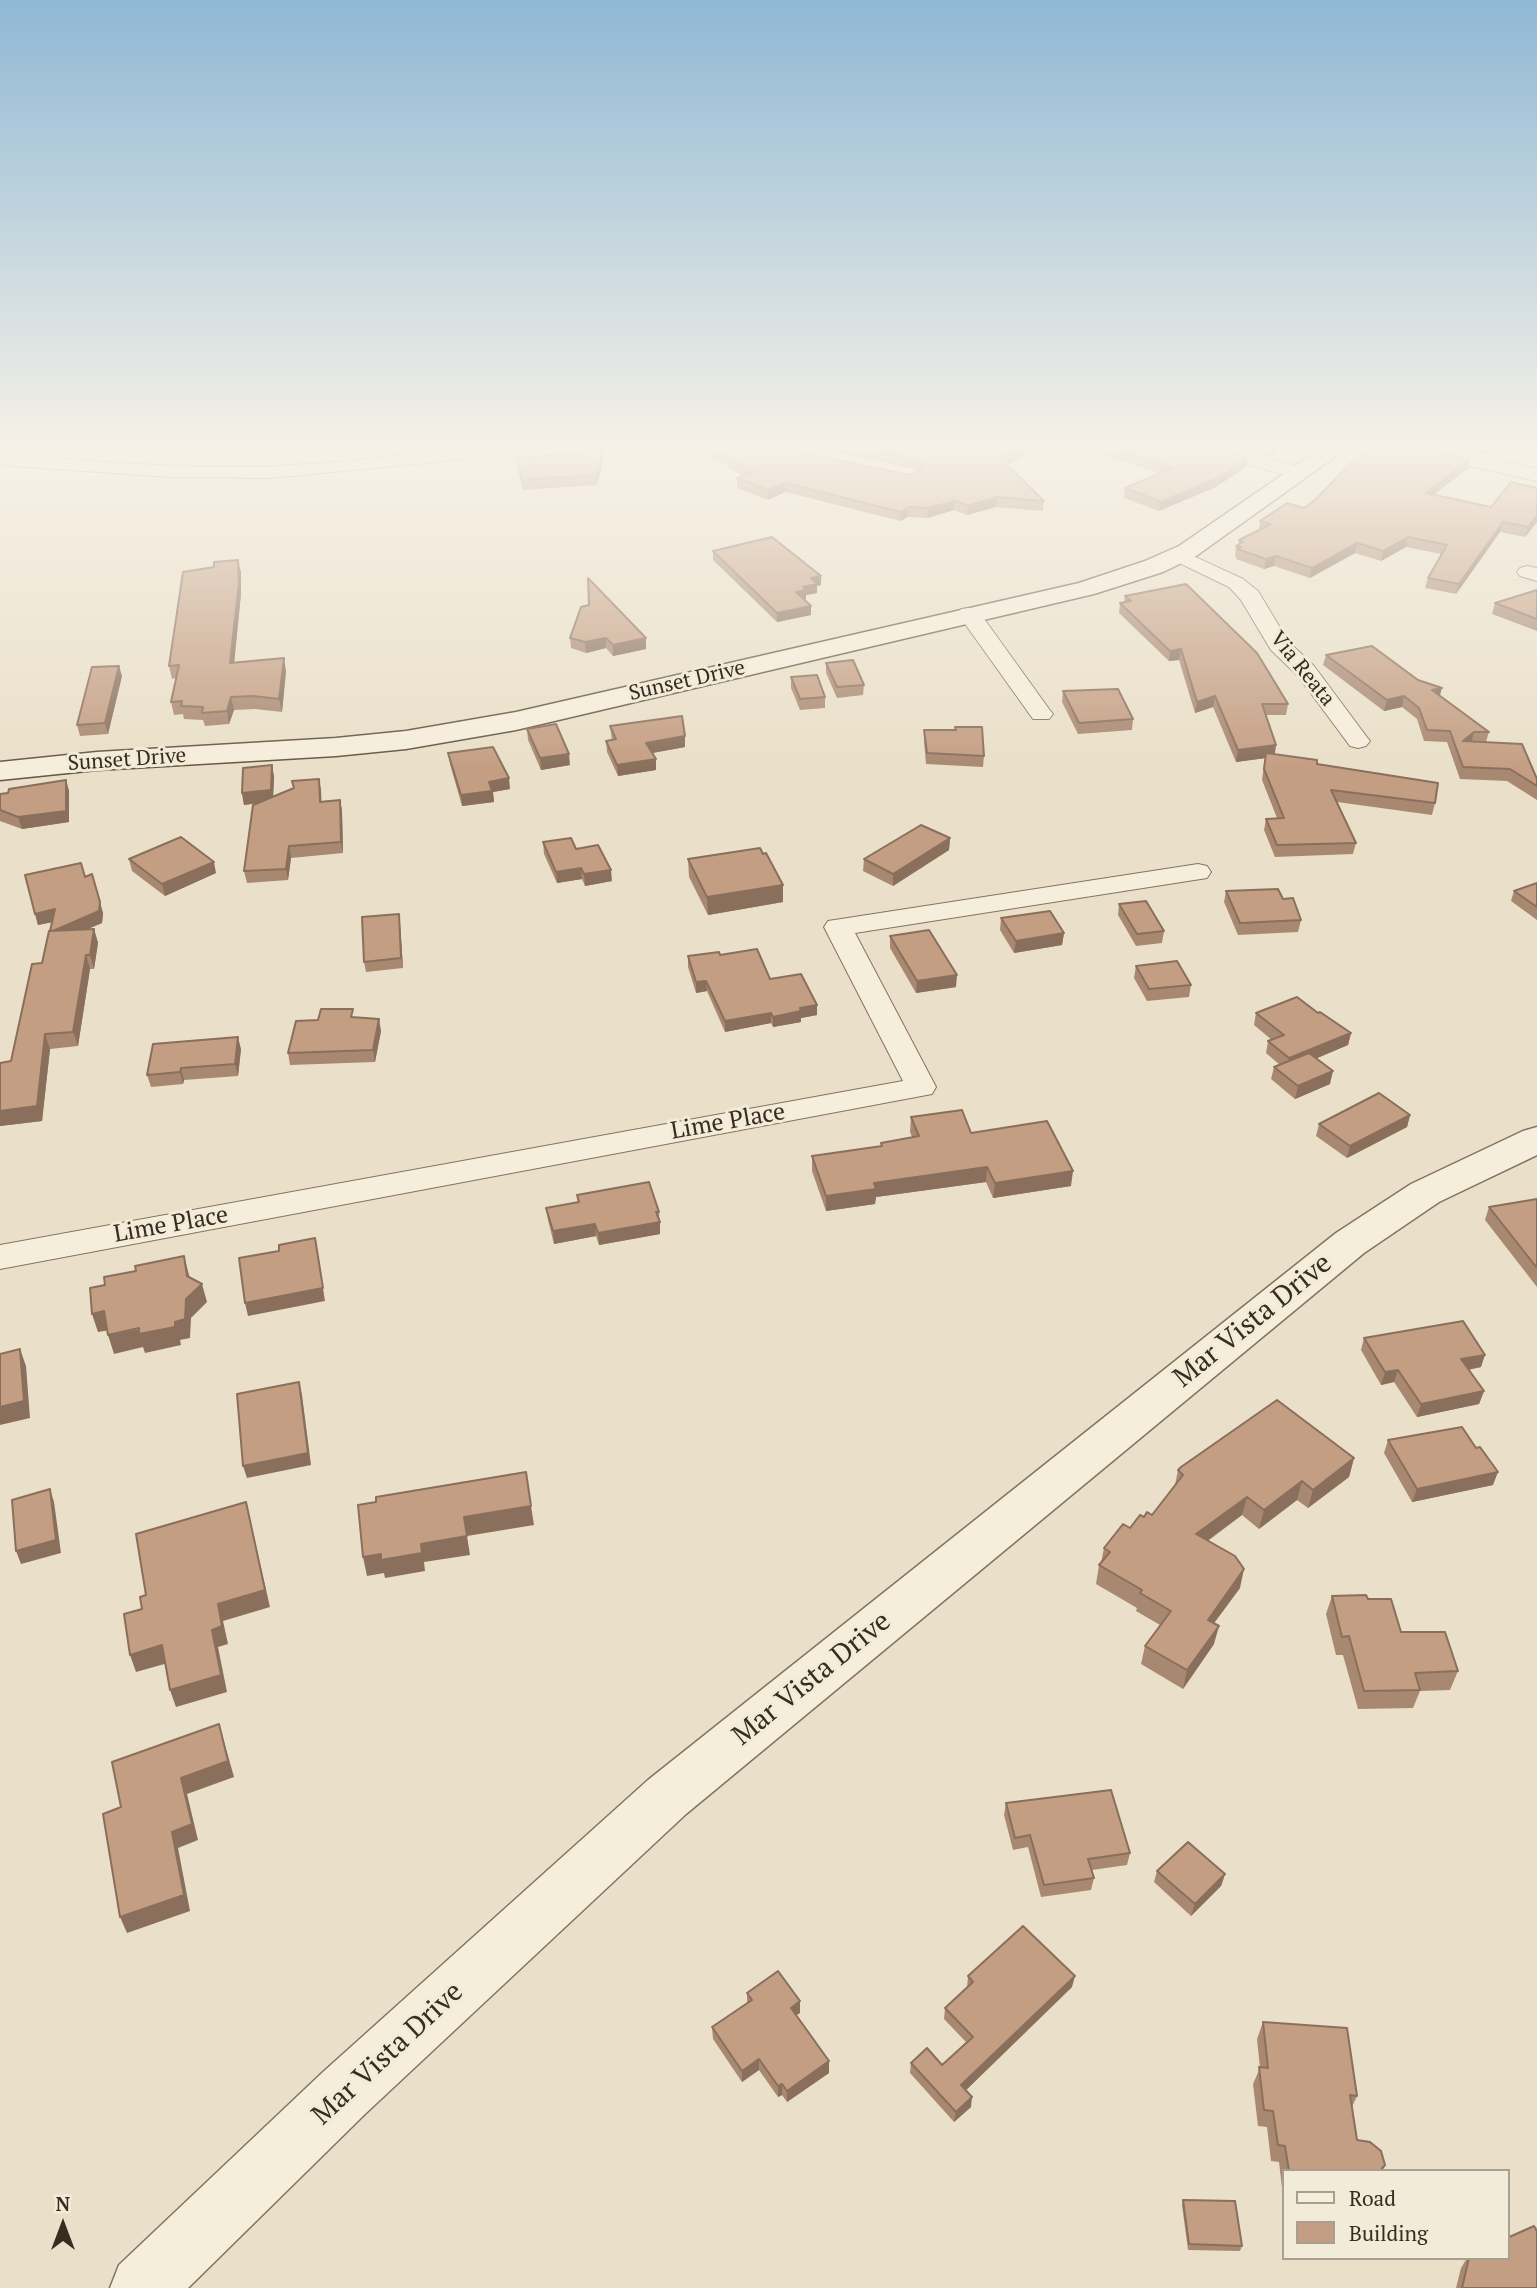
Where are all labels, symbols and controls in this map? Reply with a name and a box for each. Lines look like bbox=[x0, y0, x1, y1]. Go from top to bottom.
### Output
street label: Via Reata bbox=[1264, 627, 1340, 711]
street label: Sunset Drive bbox=[626, 655, 748, 707]
street label: Sunset Drive bbox=[67, 743, 187, 777]
street label: Lime Place bbox=[669, 1098, 787, 1146]
street label: Lime Place bbox=[112, 1201, 230, 1249]
street label: Mar Vista Drive bbox=[1167, 1247, 1339, 1395]
street label: Mar Vista Drive bbox=[726, 1605, 898, 1753]
street label: Mar Vista Drive bbox=[306, 1976, 470, 2132]
legend bbox=[1282, 2169, 1509, 2260]
text: Road bbox=[1349, 2184, 1396, 2212]
north arrow bbox=[28, 2190, 98, 2260]
text: N bbox=[56, 2191, 70, 2216]
text: Building bbox=[1349, 2219, 1428, 2247]

